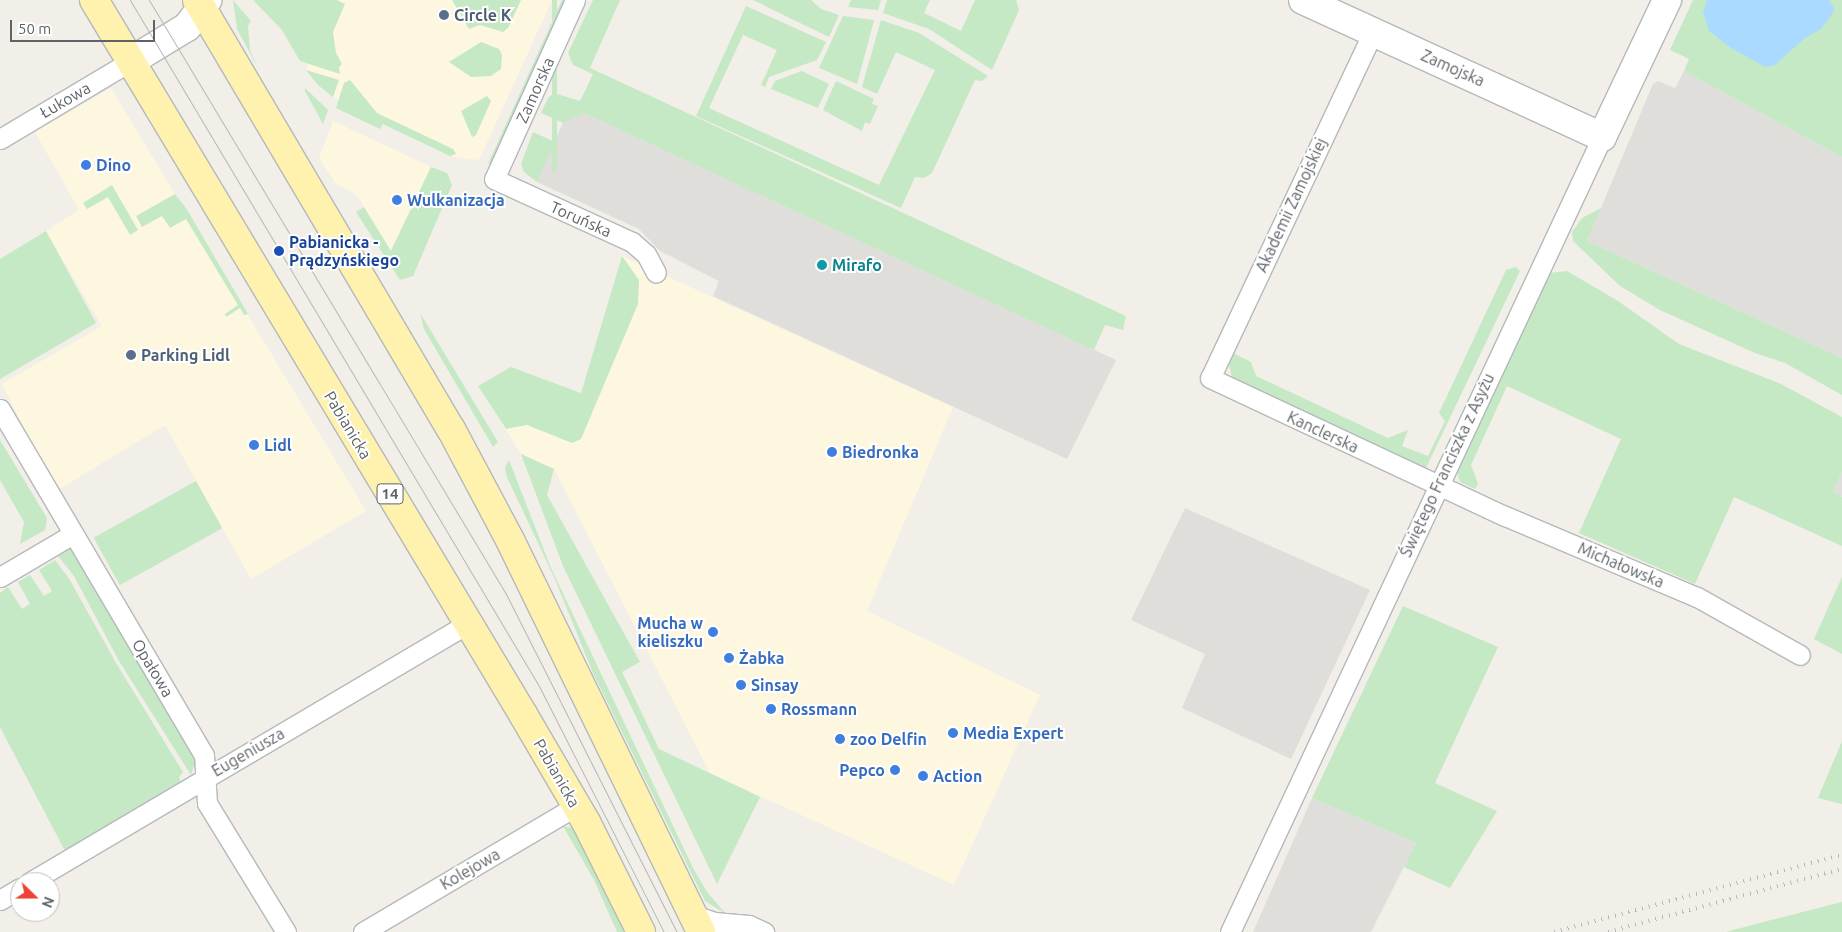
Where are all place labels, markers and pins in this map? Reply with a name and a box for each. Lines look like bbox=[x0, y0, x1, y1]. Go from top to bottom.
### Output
place label: Circle K bbox=[454, 5, 511, 25]
marker: Circle K bbox=[438, 9, 450, 21]
place label: Dino bbox=[96, 155, 131, 175]
marker: Dino bbox=[80, 159, 92, 171]
place label: Wulkanizacja bbox=[407, 190, 505, 210]
marker: Wulkanizacja bbox=[391, 194, 403, 206]
place label: Pabianicka - Prądzyńskiego bbox=[289, 232, 399, 270]
marker: Pabianicka - Prądzyńskiego bbox=[273, 245, 285, 257]
place label: Mirafo bbox=[832, 255, 882, 275]
marker: Mirafo bbox=[816, 259, 828, 271]
place label: Parking Lidl bbox=[141, 345, 230, 365]
marker: Parking Lidl bbox=[125, 349, 137, 361]
place label: Lidl bbox=[264, 435, 292, 455]
marker: Lidl bbox=[248, 439, 260, 451]
place label: Biedronka bbox=[842, 442, 919, 462]
marker: Biedronka bbox=[826, 446, 838, 458]
place label: Mucha w kieliszku bbox=[637, 613, 703, 651]
marker: Mucha w kieliszku bbox=[707, 626, 719, 638]
place label: Żabka bbox=[739, 648, 785, 668]
marker: Żabka bbox=[723, 652, 735, 664]
place label: Sinsay bbox=[751, 675, 798, 695]
marker: Sinsay bbox=[735, 679, 747, 691]
place label: Rossmann bbox=[781, 699, 857, 719]
marker: Rossmann bbox=[765, 703, 777, 715]
place label: Media Expert bbox=[963, 723, 1064, 743]
marker: Media Expert bbox=[947, 727, 959, 739]
place label: zoo Delfin bbox=[850, 729, 927, 749]
marker: zoo Delfin bbox=[834, 733, 846, 745]
place label: Pepco bbox=[839, 760, 885, 780]
marker: Pepco bbox=[889, 764, 901, 776]
place label: Action bbox=[933, 766, 982, 786]
marker: Action bbox=[917, 770, 929, 782]

